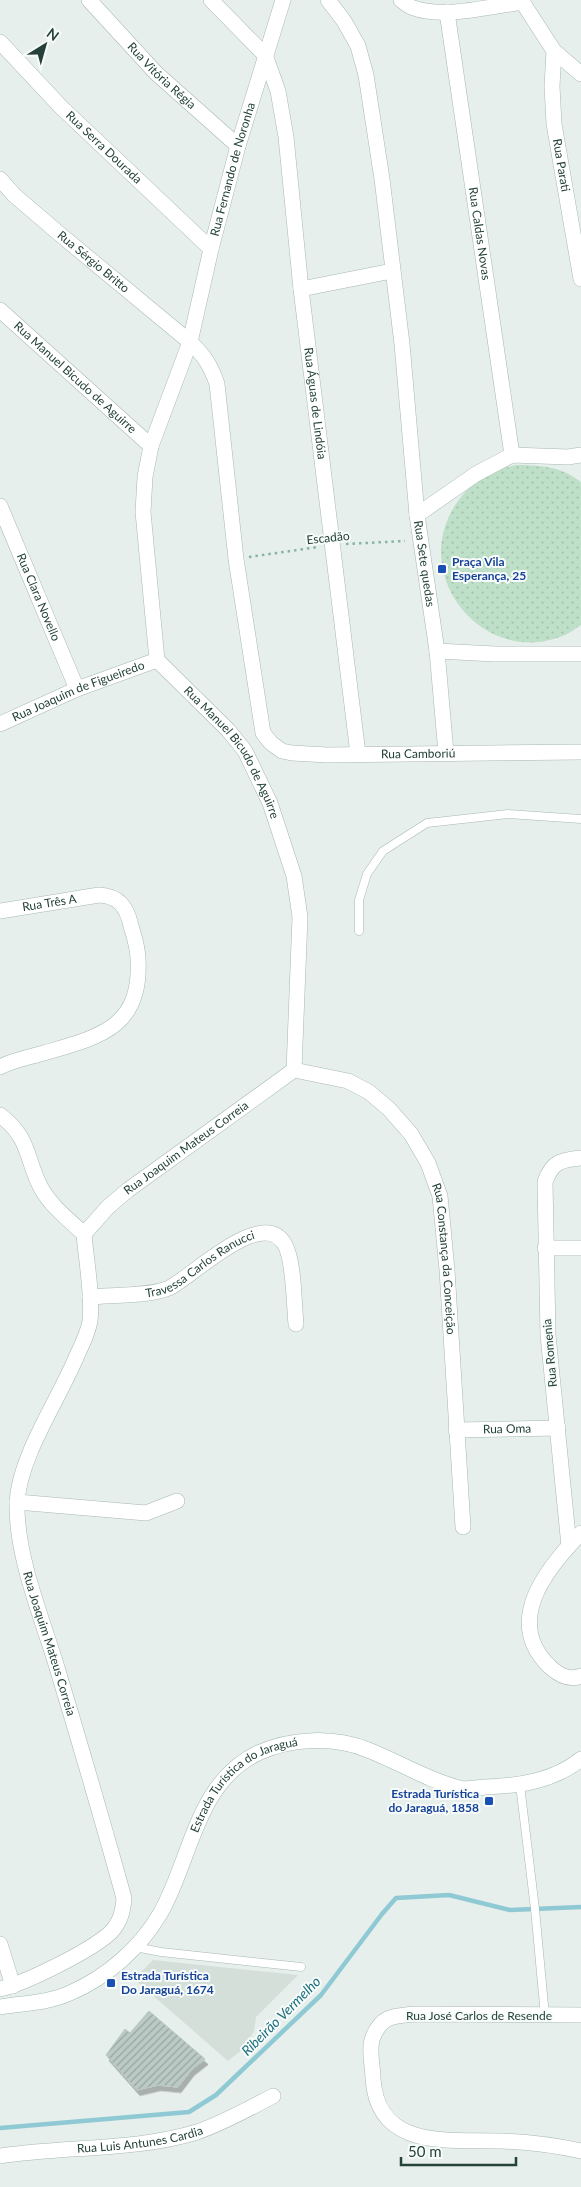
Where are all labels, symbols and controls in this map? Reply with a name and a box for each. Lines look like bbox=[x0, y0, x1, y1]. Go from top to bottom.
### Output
north arrow bbox=[20, 20, 70, 70]
text: N bbox=[44, 24, 63, 44]
street label: Rua Vitória Régia bbox=[125, 39, 199, 112]
street label: Rua Fernando de Noronha bbox=[207, 100, 258, 238]
street label: Rua Serra Dourada bbox=[63, 108, 145, 187]
street label: Rua Parati bbox=[550, 137, 574, 193]
street label: Rua Caldas Novas bbox=[466, 186, 494, 281]
street label: Rua Sérgio Britto bbox=[54, 227, 133, 296]
street label: Rua Manuel Bicudo de Aguirre bbox=[11, 318, 140, 436]
street label: Rua Águas de Lindóia bbox=[301, 347, 330, 460]
street label: Rua Sete quedas bbox=[411, 519, 438, 608]
street label: Escadão bbox=[306, 528, 350, 547]
street label: Rua Clara Novello bbox=[14, 551, 64, 643]
place label: Praça Vila Esperança, 25 bbox=[452, 554, 526, 583]
marker: Praça Vila Esperança, 25 bbox=[436, 563, 448, 575]
street label: Rua Joaquim de Figueiredo bbox=[10, 657, 147, 725]
street label: Rua Manuel Bicudo de Aguirre bbox=[181, 683, 283, 820]
street label: Rua Camboriú bbox=[381, 745, 455, 761]
street label: Rua Três A bbox=[21, 891, 78, 914]
street label: Rua Joaquim Mateus Correia bbox=[120, 1097, 251, 1198]
street label: Rua Constança da Conceição bbox=[429, 1181, 459, 1335]
street label: Travessa Carlos Ranucci bbox=[144, 1227, 256, 1300]
street label: Rua Romenia bbox=[539, 1318, 560, 1388]
street label: Rua Oma bbox=[483, 1421, 531, 1436]
street label: Rua Joaquim Mateus Correia bbox=[20, 1570, 79, 1718]
street label: Estrada Turística do Jaraguá bbox=[187, 1734, 299, 1835]
place label: Estrada Turística do Jaraguá, 1858 bbox=[388, 1786, 479, 1815]
marker: Estrada Turística do Jaraguá, 1858 bbox=[483, 1795, 495, 1807]
place label: Estrada Turística Do Jaraguá, 1674 bbox=[121, 1968, 214, 1997]
water label: Ribeirão Vermelho bbox=[237, 1972, 324, 2059]
marker: Estrada Turística Do Jaraguá, 1674 bbox=[105, 1977, 117, 1989]
street label: Rua José Carlos de Resende bbox=[406, 2008, 552, 2023]
street label: Rua Luis Antunes Cardia bbox=[77, 2123, 205, 2156]
scale bar bbox=[401, 2134, 516, 2166]
text: 50 m bbox=[408, 2142, 442, 2160]

